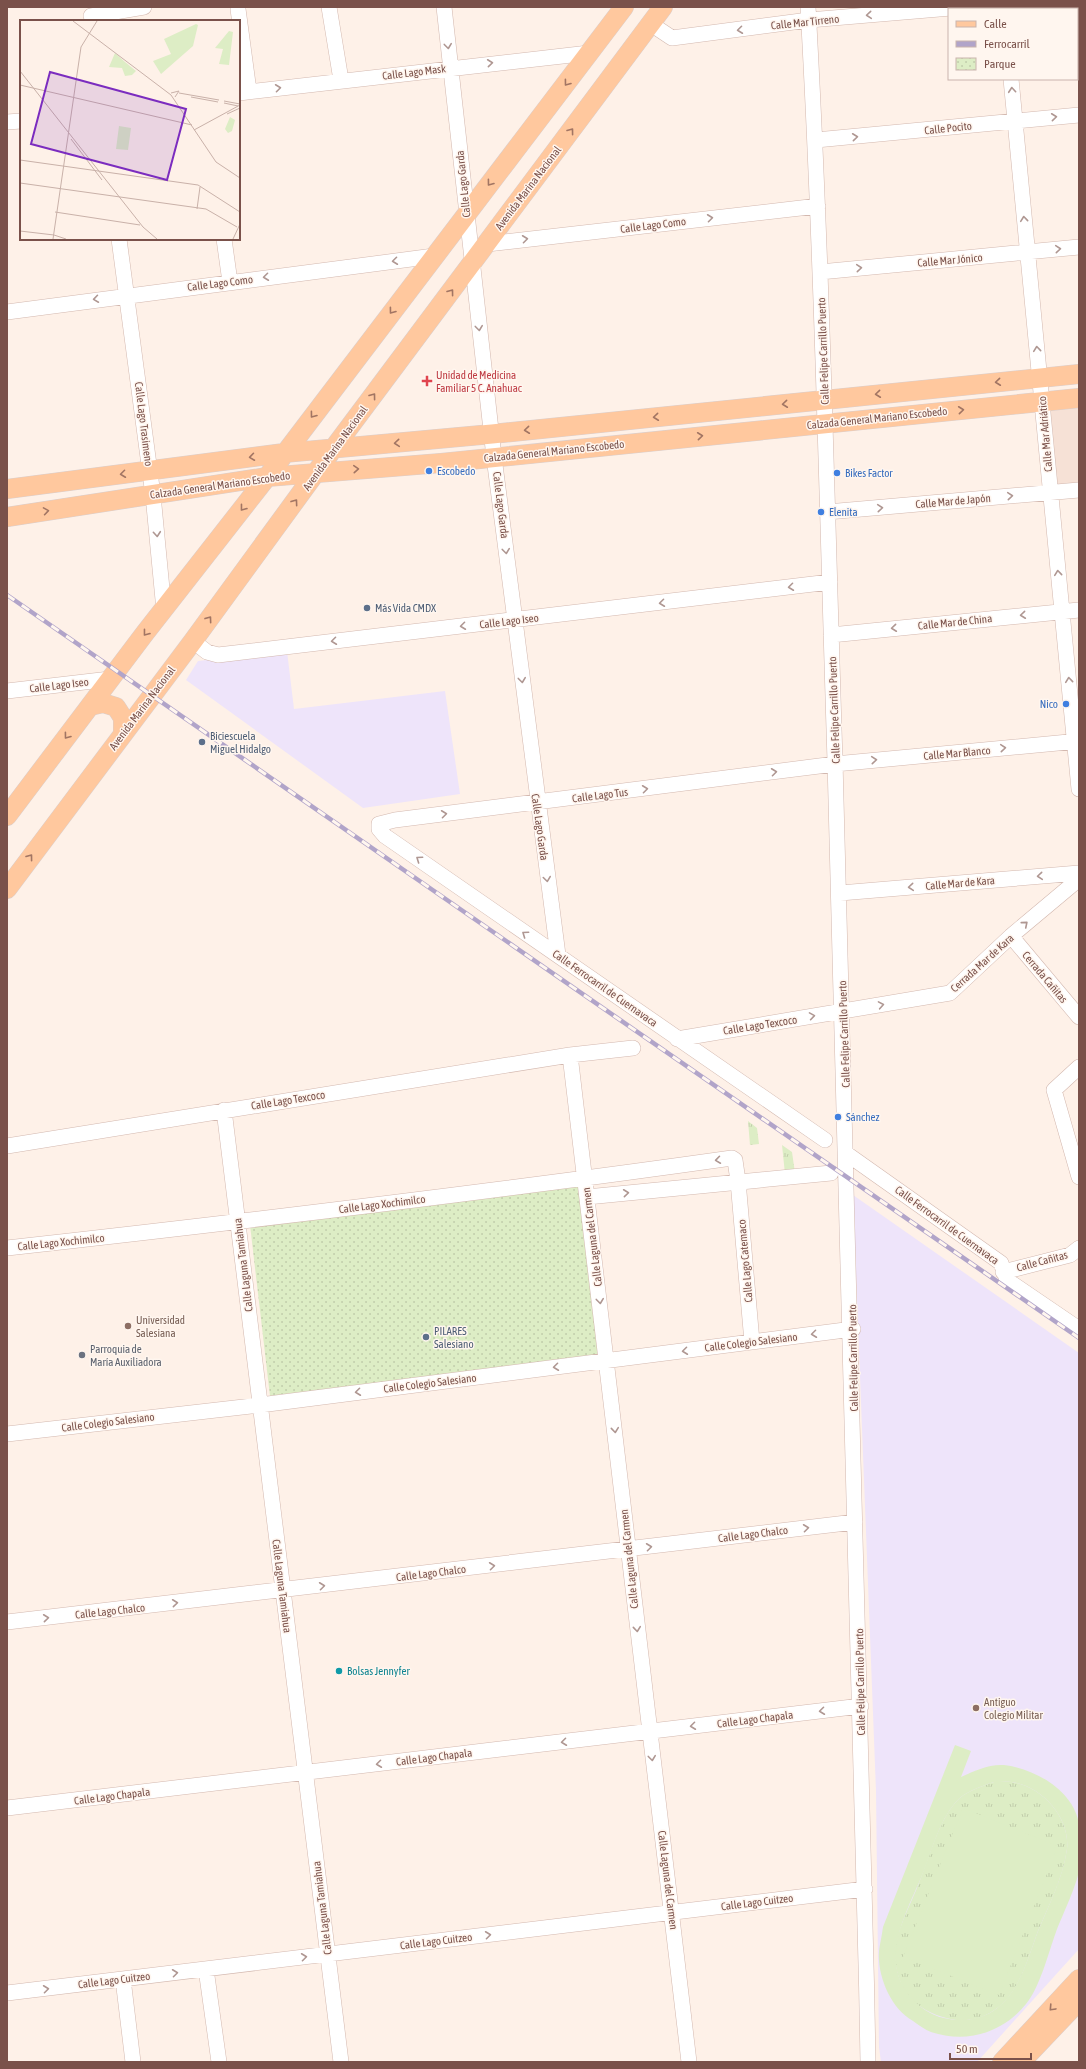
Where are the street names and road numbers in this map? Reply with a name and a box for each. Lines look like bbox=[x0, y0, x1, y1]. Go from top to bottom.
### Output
street label: Calle Mar Tirreno bbox=[770, 12, 840, 32]
street label: Calle Lago Mask bbox=[381, 62, 447, 82]
street label: Calle Pocito bbox=[924, 120, 972, 136]
street label: Avenida Marina Nacional bbox=[493, 144, 563, 232]
street label: Calle Lago Garda bbox=[454, 150, 472, 218]
street label: Calle Lago Como bbox=[619, 215, 687, 235]
street label: Calle Mar Jónico bbox=[917, 251, 983, 269]
street label: Calle Lago Como bbox=[186, 273, 254, 293]
street label: Calle Felipe Carrillo Puerto bbox=[815, 297, 831, 405]
street label: Calle Lago Trasimeno bbox=[133, 381, 155, 467]
street label: Calle Mar Adriático bbox=[1036, 396, 1054, 472]
street label: Avenida Marina Nacional bbox=[300, 403, 370, 493]
street label: Calzada General Mariano Escobedo bbox=[806, 405, 948, 431]
street label: Calzada General Mariano Escobedo bbox=[483, 438, 625, 464]
street label: Calzada General Mariano Escobedo bbox=[149, 469, 291, 501]
street label: Calle Lago Garda bbox=[491, 471, 511, 539]
street label: Calle Mar de Japón bbox=[915, 492, 991, 510]
street label: Calle Lago Iseo bbox=[479, 611, 539, 631]
street label: Calle Mar de China bbox=[917, 612, 993, 632]
street label: Calle Felipe Carrillo Puerto bbox=[826, 656, 842, 764]
street label: Avenida Marina Nacional bbox=[107, 664, 177, 752]
street label: Calle Lago Iseo bbox=[29, 675, 89, 695]
street label: Calle Mar Blanco bbox=[923, 744, 991, 762]
street label: Calle Lago Tus bbox=[571, 786, 629, 804]
street label: Calle Lago Garda bbox=[529, 793, 551, 861]
street label: Calle Mar de Kara bbox=[925, 874, 995, 892]
street label: Cerrada Mar de Kara bbox=[948, 932, 1016, 994]
street label: Calle Ferrocarril de Cuernavaca bbox=[550, 947, 660, 1029]
street label: Cerrada Cañitas bbox=[1020, 949, 1070, 1005]
street label: Calle Felipe Carrillo Puerto bbox=[836, 980, 852, 1088]
street label: Calle Lago Texcoco bbox=[722, 1013, 798, 1037]
street label: Calle Lago Texcoco bbox=[250, 1088, 326, 1112]
street label: Calle Ferrocarril de Cuernavaca bbox=[893, 1183, 1001, 1267]
street label: Calle Laguna del Carmen bbox=[580, 1187, 604, 1287]
street label: Calle Lago Xochimilco bbox=[338, 1193, 426, 1215]
street label: Calle Laguna Tamiahua bbox=[231, 1218, 255, 1312]
street label: Calle Lago Catemaco bbox=[735, 1219, 755, 1303]
street label: Calle Lago Xochimilco bbox=[17, 1231, 105, 1253]
street label: Calle Cañitas bbox=[1015, 1248, 1069, 1274]
street label: Calle Felipe Carrillo Puerto bbox=[846, 1304, 860, 1412]
street label: Calle Colegio Salesiano bbox=[704, 1330, 798, 1354]
street label: Calle Colegio Salesiano bbox=[383, 1371, 477, 1395]
street label: Calle Colegio Salesiano bbox=[61, 1410, 155, 1434]
street label: Calle Laguna del Carmen bbox=[618, 1509, 640, 1609]
street label: Calle Lago Chalco bbox=[717, 1524, 789, 1544]
street label: Calle Laguna Tamiahua bbox=[270, 1539, 294, 1633]
street label: Calle Lago Chalco bbox=[395, 1563, 467, 1583]
street label: Calle Lago Chalco bbox=[74, 1601, 146, 1621]
street label: Calle Felipe Carrillo Puerto bbox=[853, 1628, 867, 1736]
street label: Calle Lago Chapala bbox=[716, 1708, 794, 1730]
street label: Calle Lago Chapala bbox=[395, 1746, 473, 1768]
street label: Calle Lago Chapala bbox=[73, 1785, 151, 1807]
street label: Calle Laguna del Carmen bbox=[656, 1830, 680, 1930]
street label: Calle Laguna Tamiahua bbox=[310, 1861, 334, 1955]
street label: Calle Lago Cuitzeo bbox=[720, 1892, 794, 1912]
street label: Calle Lago Cuitzeo bbox=[399, 1931, 473, 1951]
street label: Calle Lago Cuitzeo bbox=[77, 1970, 151, 1990]

